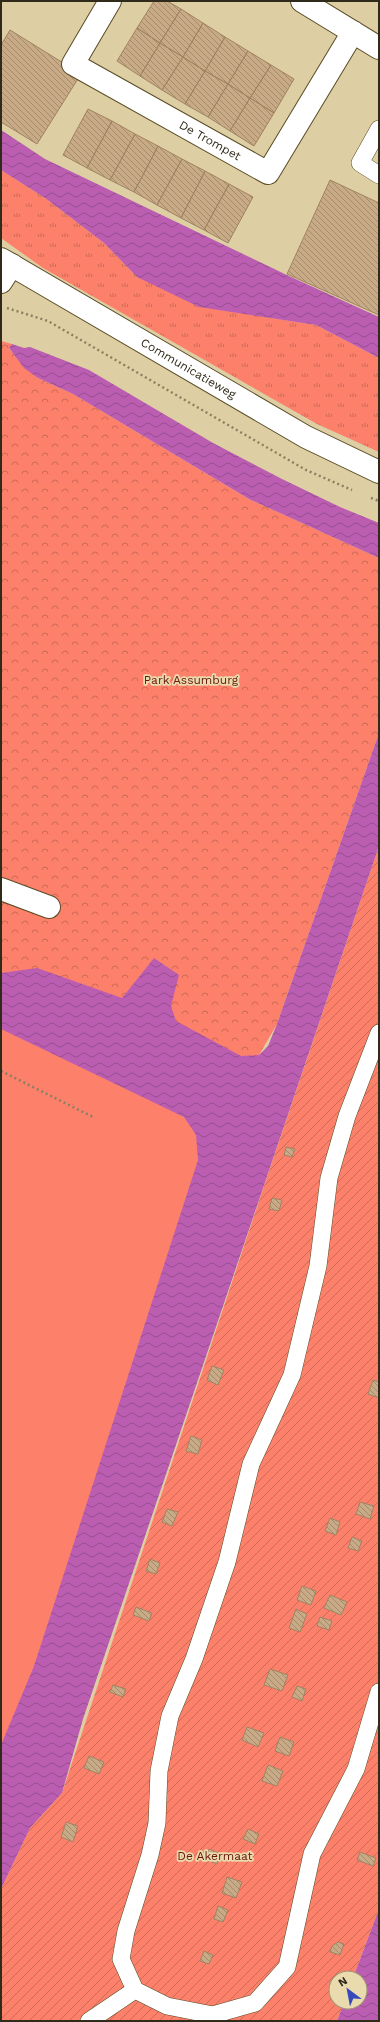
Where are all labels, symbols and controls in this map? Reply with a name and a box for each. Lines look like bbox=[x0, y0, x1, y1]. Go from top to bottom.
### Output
street label: De Trompet bbox=[177, 118, 243, 163]
street label: Communicatieweg bbox=[138, 335, 239, 402]
park label: Park Assumburg bbox=[144, 673, 239, 687]
park label: De Akermaat bbox=[177, 1849, 253, 1863]
north arrow bbox=[328, 1970, 368, 2010]
text: N bbox=[336, 1974, 350, 1990]

